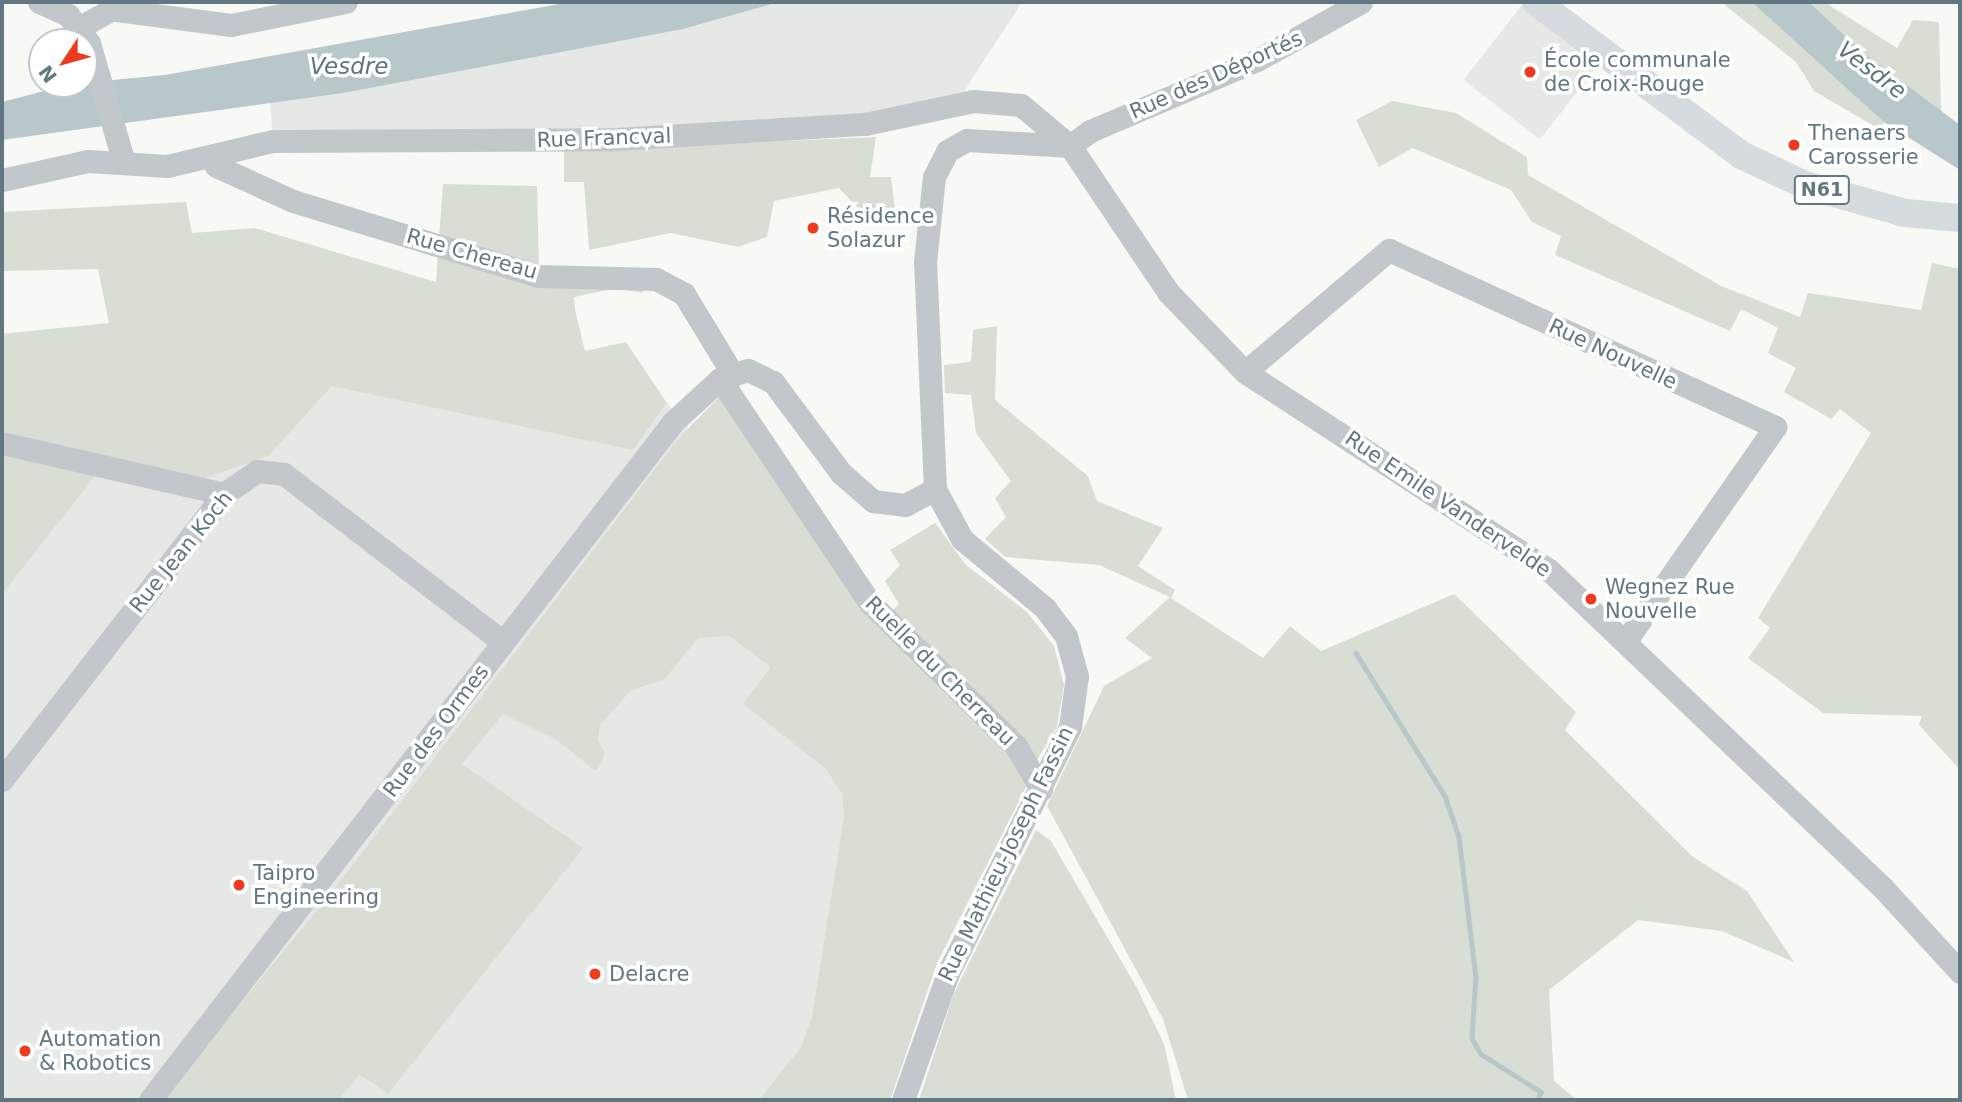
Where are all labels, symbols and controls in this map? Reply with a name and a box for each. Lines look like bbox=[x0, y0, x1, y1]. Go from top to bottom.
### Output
street label: Rue des Déportés bbox=[1126, 26, 1306, 124]
north arrow bbox=[28, 28, 98, 98]
water label: Vesdre bbox=[1832, 35, 1912, 105]
place label: École communale de Croix-Rouge bbox=[1544, 47, 1731, 97]
water label: Vesdre bbox=[310, 52, 388, 80]
text: N bbox=[34, 61, 61, 87]
marker: École communale de Croix-Rouge bbox=[1522, 64, 1538, 80]
place label: Thenaers Carosserie bbox=[1808, 120, 1919, 170]
street label: Rue Francval bbox=[536, 123, 672, 153]
marker: Thenaers Carosserie bbox=[1786, 137, 1802, 153]
road number: N61 bbox=[1792, 174, 1852, 206]
place label: Résidence Solazur bbox=[827, 203, 934, 253]
marker: Résidence Solazur bbox=[805, 220, 821, 236]
street label: Rue Chereau bbox=[404, 223, 540, 285]
street label: Rue Nouvelle bbox=[1545, 313, 1681, 395]
street label: Rue Emile Vandervelde bbox=[1340, 426, 1556, 582]
street label: Rue Jean Koch bbox=[124, 486, 238, 618]
place label: Wegnez Rue Nouvelle bbox=[1605, 574, 1735, 624]
street label: Ruelle du Cherreau bbox=[860, 591, 1020, 751]
marker: Wegnez Rue Nouvelle bbox=[1583, 591, 1599, 607]
street label: Rue des Ormes bbox=[378, 660, 494, 802]
street label: Rue Mathieu-Joseph Fassin bbox=[933, 723, 1079, 985]
place label: Taipro Engineering bbox=[253, 860, 379, 910]
marker: Taipro Engineering bbox=[231, 877, 247, 893]
place label: Delacre bbox=[609, 961, 689, 987]
marker: Delacre bbox=[587, 966, 603, 982]
place label: Automation & Robotics bbox=[39, 1026, 161, 1076]
marker: Automation & Robotics bbox=[17, 1043, 33, 1059]

